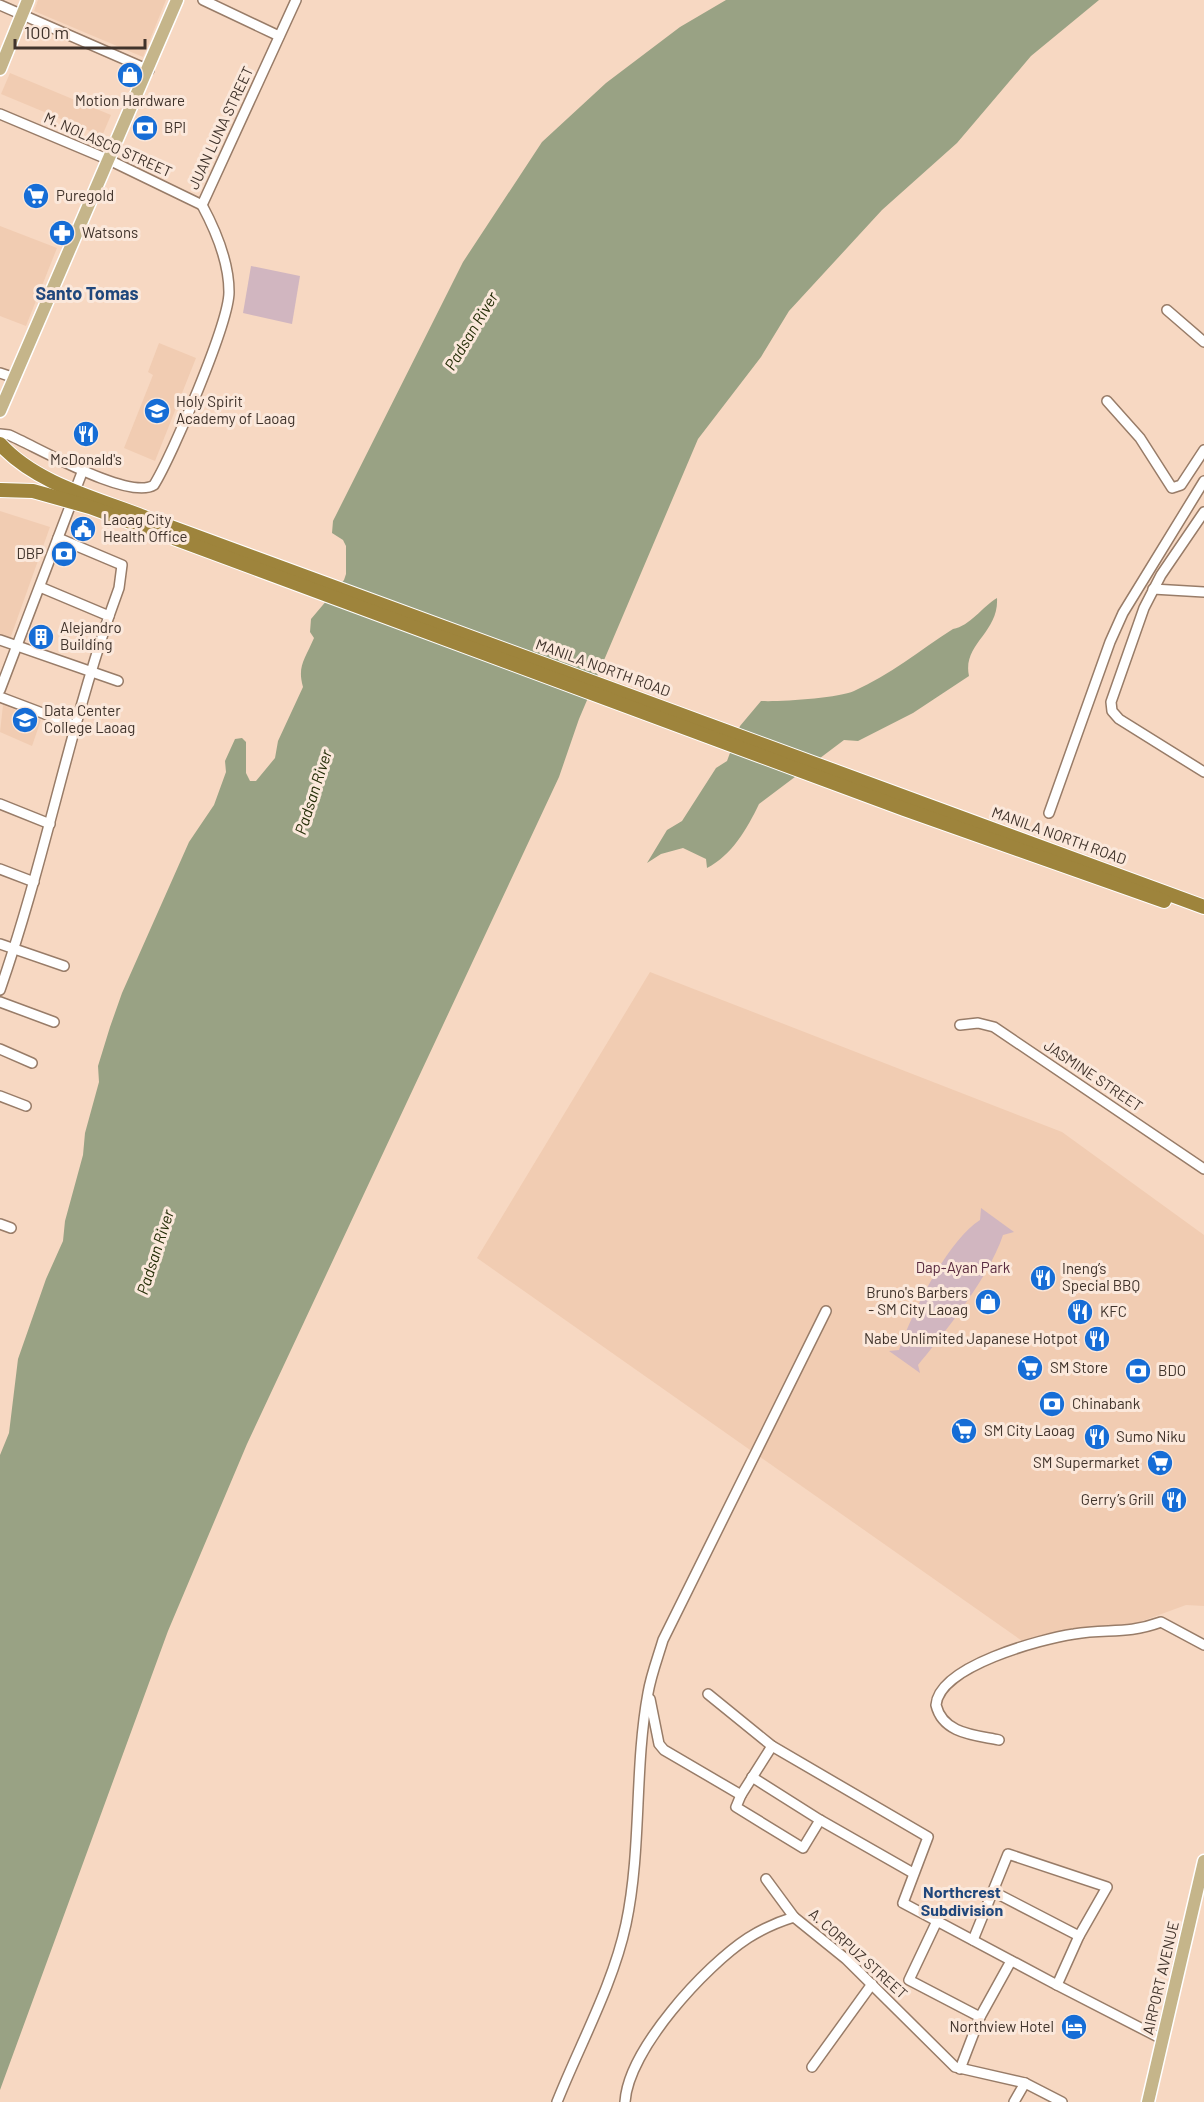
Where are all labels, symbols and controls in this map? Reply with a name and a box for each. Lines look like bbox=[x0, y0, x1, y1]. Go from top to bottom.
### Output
scale bar bbox=[15, 12, 146, 50]
text: 100 m bbox=[24, 21, 69, 43]
shop icon: Motion Hardware bbox=[115, 60, 145, 90]
street label: JUAN LUNA STREET bbox=[184, 63, 257, 192]
place label: Motion Hardware bbox=[75, 91, 185, 109]
street label: M. NOLASCO STREET bbox=[42, 108, 175, 180]
bank icon: BPI bbox=[130, 113, 160, 143]
place label: BPI bbox=[164, 118, 186, 136]
supermarket icon: Puregold bbox=[21, 181, 51, 211]
place label: Puregold bbox=[56, 186, 114, 204]
pharmacy icon: Watsons bbox=[47, 218, 77, 248]
place label: Watsons bbox=[82, 223, 138, 241]
district label: Santo Tomas bbox=[36, 282, 138, 304]
water label: Padsan River bbox=[440, 287, 502, 373]
place label: Holy Spirit Academy of Laoag bbox=[176, 392, 295, 427]
school or university icon: Holy Spirit Academy of Laoag bbox=[142, 396, 172, 426]
restaurant icon: McDonald's bbox=[71, 419, 101, 449]
place label: McDonald's bbox=[50, 450, 122, 468]
place label: Laoag City Health Office bbox=[103, 510, 188, 545]
public building icon: Laoag City Health Office bbox=[68, 514, 98, 544]
bank icon: DBP bbox=[49, 539, 79, 569]
place label: DBP bbox=[16, 544, 44, 562]
place label: Alejandro Building bbox=[60, 618, 122, 653]
building icon: Alejandro Building bbox=[26, 622, 56, 652]
street label: MANILA NORTH ROAD bbox=[534, 634, 673, 700]
place label: Data Center College Laoag bbox=[44, 701, 135, 736]
school or university icon: Data Center College Laoag bbox=[10, 705, 40, 735]
water label: Padsan River bbox=[290, 746, 336, 837]
street label: MANILA NORTH ROAD bbox=[990, 802, 1129, 868]
street label: JASMINE STREET bbox=[1041, 1035, 1146, 1115]
water label: Padsan River bbox=[132, 1206, 178, 1297]
park label: Dap-Ayan Park bbox=[916, 1258, 1011, 1276]
place label: Ineng’s Special BBQ bbox=[1062, 1259, 1140, 1294]
restaurant icon: Ineng’s Special BBQ bbox=[1028, 1263, 1058, 1293]
place label: Bruno's Barbers - SM City Laoag bbox=[866, 1283, 968, 1318]
shop icon: Bruno's Barbers - SM City Laoag bbox=[973, 1287, 1003, 1317]
restaurant icon: KFC bbox=[1065, 1297, 1095, 1327]
place label: KFC bbox=[1100, 1302, 1127, 1320]
restaurant icon: Nabe Unlimited Japanese Hotpot bbox=[1082, 1324, 1112, 1354]
place label: Nabe Unlimited Japanese Hotpot bbox=[864, 1329, 1078, 1347]
supermarket icon: SM Store bbox=[1015, 1353, 1045, 1383]
bank icon: BDO bbox=[1123, 1356, 1153, 1386]
place label: SM Store bbox=[1050, 1358, 1108, 1376]
place label: BDO bbox=[1158, 1361, 1186, 1379]
bank icon: Chinabank bbox=[1037, 1389, 1067, 1419]
place label: Chinabank bbox=[1072, 1394, 1141, 1412]
supermarket icon: SM City Laoag bbox=[949, 1416, 979, 1446]
place label: SM City Laoag bbox=[984, 1421, 1075, 1439]
restaurant icon: Sumo Niku bbox=[1082, 1422, 1112, 1452]
place label: Sumo Niku bbox=[1116, 1427, 1186, 1445]
supermarket icon: SM Supermarket bbox=[1145, 1448, 1175, 1478]
place label: SM Supermarket bbox=[1033, 1453, 1140, 1471]
restaurant icon: Gerry’s Grill bbox=[1159, 1485, 1189, 1515]
place label: Gerry’s Grill bbox=[1081, 1490, 1154, 1508]
district label: Northcrest Subdivision bbox=[921, 1882, 1003, 1919]
street label: A. CORPUZ STREET bbox=[806, 1904, 912, 2002]
street label: AIRPORT AVENUE bbox=[1138, 1919, 1182, 2036]
hotel icon: Northview Hotel bbox=[1059, 2012, 1089, 2042]
place label: Northview Hotel bbox=[949, 2017, 1054, 2035]

